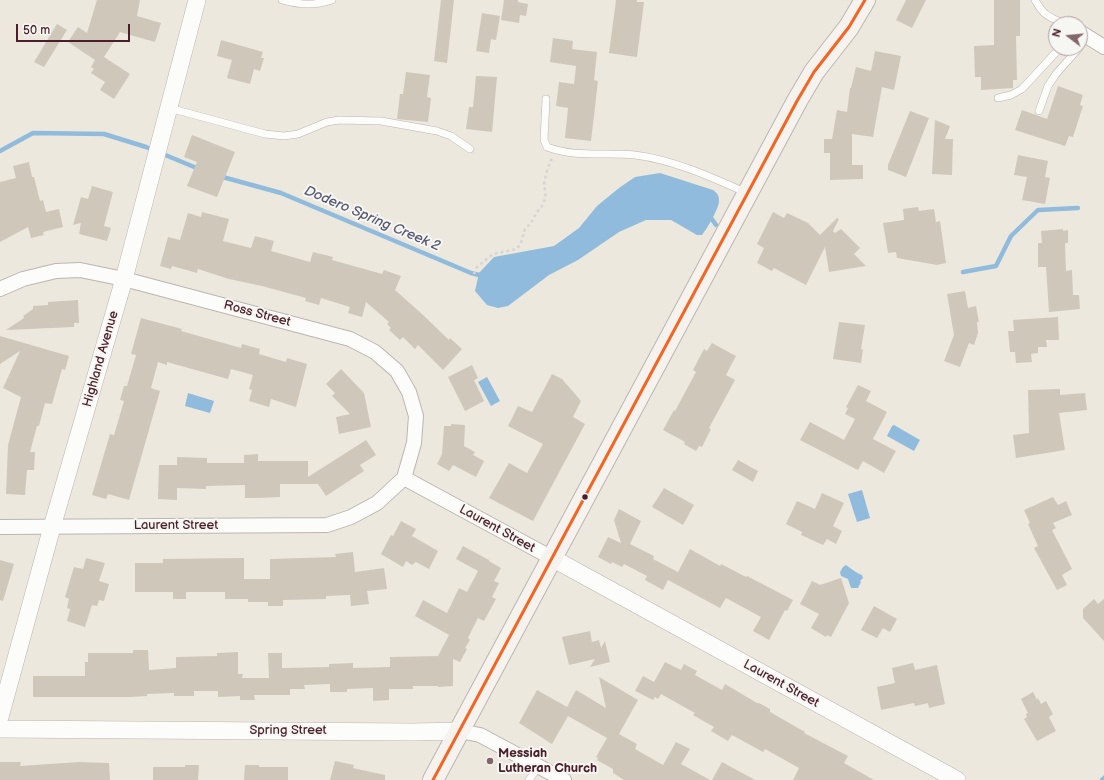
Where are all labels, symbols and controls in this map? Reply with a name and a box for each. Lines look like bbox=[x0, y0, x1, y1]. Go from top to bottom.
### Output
scale bar bbox=[18, 16, 132, 42]
north arrow bbox=[1048, 16, 1088, 56]
text: 50 m bbox=[23, 23, 50, 38]
text: N bbox=[1050, 27, 1064, 39]
water label: Dodero Spring Creek 2 bbox=[302, 183, 442, 255]
street label: Ross Street bbox=[222, 298, 292, 330]
street label: Highland Avenue bbox=[80, 309, 122, 409]
unlabelled marker bbox=[580, 492, 590, 502]
street label: Laurent Street bbox=[456, 502, 538, 556]
street label: Laurent Street bbox=[134, 518, 218, 534]
street label: Laurent Street bbox=[740, 657, 822, 711]
street label: Spring Street bbox=[249, 723, 327, 739]
place label: Messiah Lutheran Church bbox=[498, 746, 597, 777]
marker: Messiah Lutheran Church bbox=[485, 756, 495, 766]

